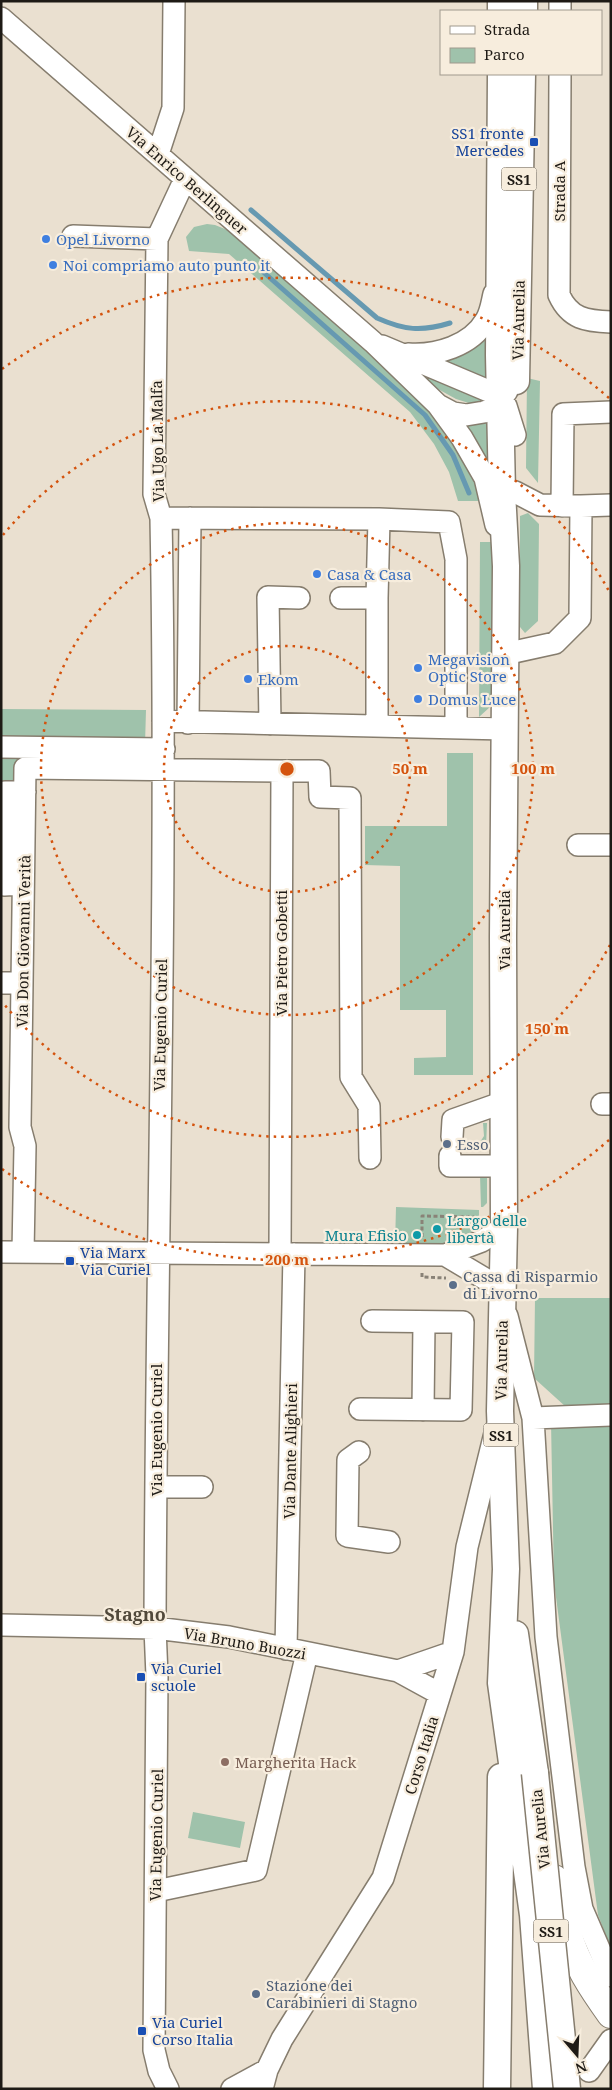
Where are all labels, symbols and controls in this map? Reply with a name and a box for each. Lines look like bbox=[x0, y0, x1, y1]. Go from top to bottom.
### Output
legend bbox=[440, 10, 602, 75]
text: Strada bbox=[484, 19, 530, 39]
text: Parco bbox=[484, 44, 525, 64]
street label: Via Enrico Berlinguer bbox=[122, 122, 252, 238]
place label: SS1 fronte Mercedes bbox=[451, 123, 524, 160]
marker: SS1 fronte Mercedes bbox=[528, 136, 540, 148]
street label: Strada A bbox=[549, 160, 569, 221]
road number: SS1 bbox=[502, 168, 536, 190]
place label: Opel Livorno bbox=[56, 229, 150, 249]
marker: Opel Livorno bbox=[40, 233, 52, 245]
place label: Noi compriamo auto punto it bbox=[63, 255, 270, 275]
marker: Noi compriamo auto punto it bbox=[47, 259, 59, 271]
street label: Via Aurelia bbox=[507, 280, 529, 360]
street label: Via Ugo La Malfa bbox=[146, 380, 168, 502]
place label: Casa & Casa bbox=[327, 564, 412, 584]
marker: Casa & Casa bbox=[311, 568, 323, 580]
place label: Megavision Optic Store bbox=[428, 649, 510, 686]
marker: Megavision Optic Store bbox=[412, 662, 424, 674]
place label: Ekom bbox=[258, 669, 299, 689]
marker: Ekom bbox=[242, 673, 254, 685]
place label: Domus Luce bbox=[428, 689, 516, 709]
marker: Domus Luce bbox=[412, 693, 424, 705]
text: 50 m bbox=[392, 758, 428, 778]
text: 100 m bbox=[511, 758, 555, 778]
centre of rings bbox=[278, 760, 296, 778]
street label: Via Don Giovanni Verità bbox=[11, 855, 35, 1027]
street label: Via Pietro Gobetti bbox=[271, 890, 291, 1016]
street label: Via Aurelia bbox=[494, 890, 514, 970]
street label: Via Eugenio Curiel bbox=[149, 958, 171, 1091]
text: 150 m bbox=[525, 1018, 569, 1038]
place label: Esso bbox=[457, 1134, 489, 1154]
marker: Esso bbox=[441, 1138, 453, 1150]
place label: Largo delle libertà bbox=[447, 1210, 527, 1247]
marker: Largo delle libertà bbox=[431, 1223, 443, 1235]
place label: Mura Efisio bbox=[325, 1225, 407, 1245]
marker: Mura Efisio bbox=[411, 1229, 423, 1241]
place label: Via Marx Via Curiel bbox=[80, 1242, 151, 1279]
text: 200 m bbox=[265, 1249, 309, 1269]
marker: Via Marx Via Curiel bbox=[64, 1255, 76, 1267]
place label: Cassa di Risparmio di Livorno bbox=[463, 1266, 598, 1303]
marker: Cassa di Risparmio di Livorno bbox=[447, 1279, 459, 1291]
street label: Via Aurelia bbox=[490, 1320, 512, 1400]
street label: Via Eugenio Curiel bbox=[146, 1363, 166, 1496]
street label: Via Dante Alighieri bbox=[279, 1383, 301, 1519]
road number: SS1 bbox=[484, 1424, 518, 1446]
district label: Stagno bbox=[104, 1602, 166, 1626]
street label: Via Bruno Buozzi bbox=[182, 1622, 308, 1664]
place label: Via Curiel scuole bbox=[151, 1658, 222, 1695]
marker: Via Curiel scuole bbox=[135, 1671, 147, 1683]
street label: Corso Italia bbox=[400, 1713, 442, 1797]
place label: Margherita Hack bbox=[235, 1752, 356, 1772]
marker: Margherita Hack bbox=[219, 1756, 231, 1768]
street label: Via Eugenio Curiel bbox=[145, 1768, 167, 1901]
street label: Via Aurelia bbox=[526, 1788, 554, 1870]
road number: SS1 bbox=[534, 1920, 568, 1942]
place label: Stazione dei Carabinieri di Stagno bbox=[266, 1975, 417, 2012]
marker: Stazione dei Carabinieri di Stagno bbox=[250, 1988, 262, 2000]
place label: Via Curiel Corso Italia bbox=[152, 2012, 233, 2049]
marker: Via Curiel Corso Italia bbox=[136, 2025, 148, 2037]
north arrow bbox=[552, 2030, 602, 2080]
text: N bbox=[573, 2057, 590, 2079]

